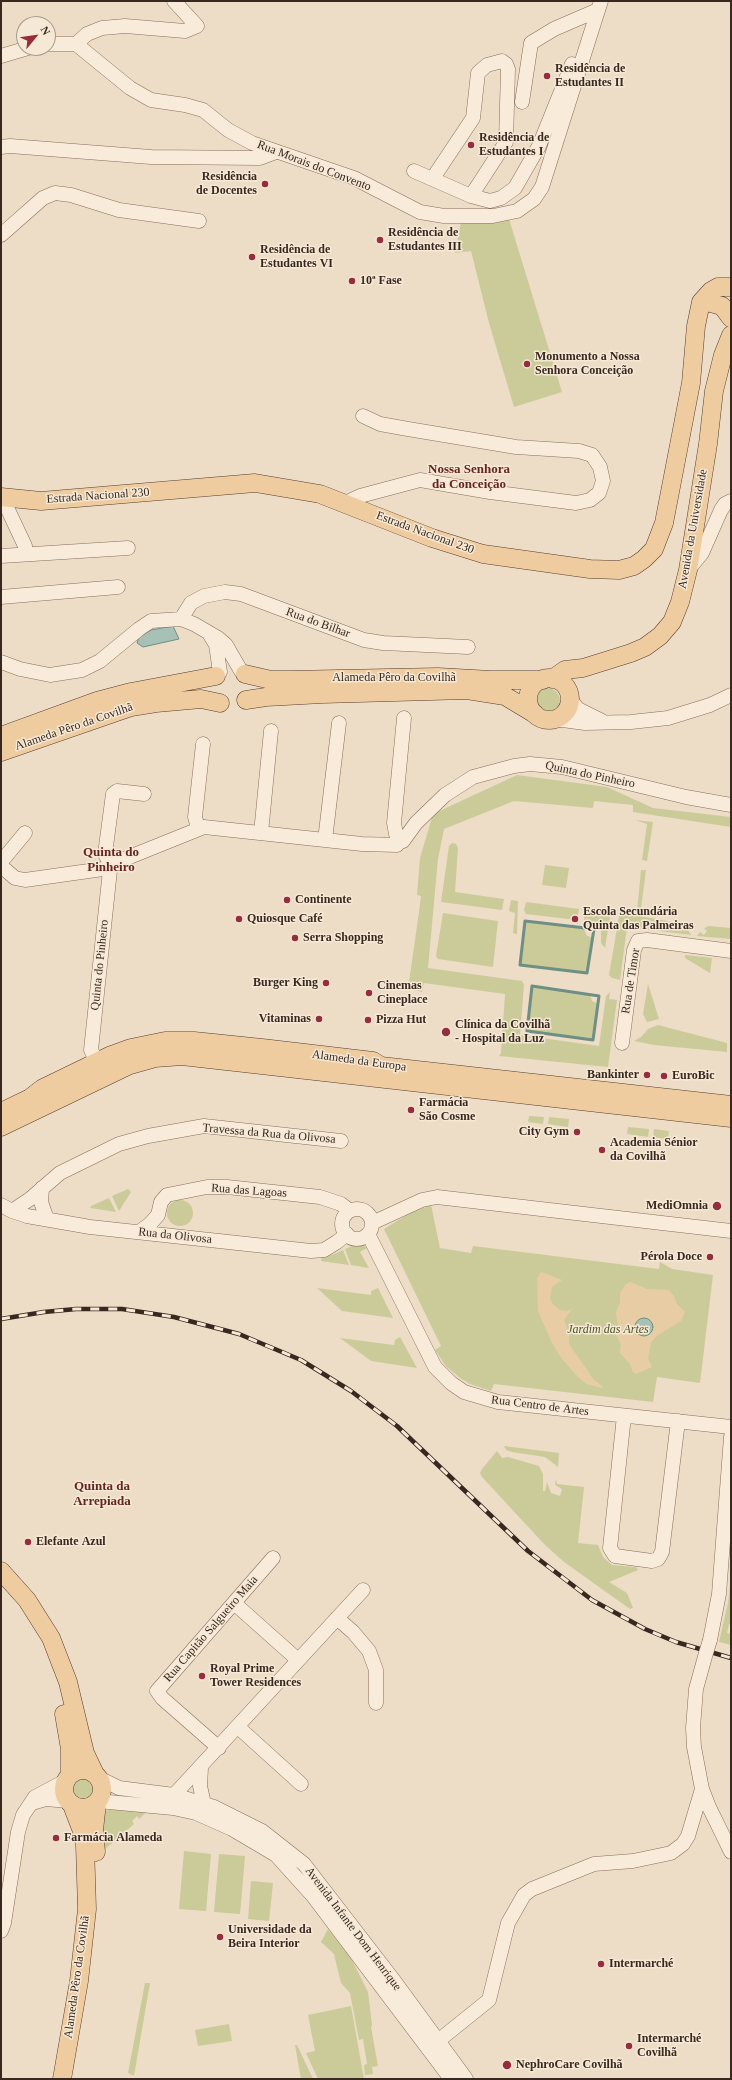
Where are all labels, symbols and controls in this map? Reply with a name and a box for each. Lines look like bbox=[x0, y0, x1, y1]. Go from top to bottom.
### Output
north arrow bbox=[16, 16, 56, 56]
text: N bbox=[38, 24, 53, 37]
place label: Residência de Estudantes II bbox=[555, 62, 625, 90]
marker: Residência de Estudantes II bbox=[542, 71, 552, 81]
place label: Residência de Estudantes I bbox=[479, 131, 549, 159]
street label: Rua Morais do Convento bbox=[255, 138, 373, 194]
marker: Residência de Estudantes I bbox=[466, 140, 476, 150]
place label: Residência de Docentes bbox=[196, 170, 257, 198]
marker: Residência de Docentes bbox=[260, 179, 270, 189]
place label: Residência de Estudantes III bbox=[388, 226, 462, 254]
marker: Residência de Estudantes III bbox=[375, 235, 385, 245]
place label: Residência de Estudantes VI bbox=[260, 243, 333, 271]
marker: Residência de Estudantes VI bbox=[247, 252, 257, 262]
place label: 10ª Fase bbox=[360, 274, 402, 288]
marker: 10ª Fase bbox=[347, 276, 357, 286]
place label: Monumento a Nossa Senhora Conceição bbox=[535, 350, 640, 378]
marker: Monumento a Nossa Senhora Conceição bbox=[522, 359, 532, 369]
district label: Nossa Senhora da Conceição bbox=[428, 462, 510, 493]
street label: Avenida da Universidade bbox=[675, 468, 711, 590]
street label: Estrada Nacional 230 bbox=[46, 485, 150, 507]
street label: Estrada Nacional 230 bbox=[374, 509, 476, 557]
street label: Rua do Bilhar bbox=[284, 605, 352, 641]
street label: Alameda Pêro da Covilhã bbox=[332, 671, 456, 685]
street label: Alameda Pêro da Covilhã bbox=[13, 700, 135, 754]
street label: Quinta do Pinheiro bbox=[544, 758, 636, 792]
district label: Quinta do Pinheiro bbox=[83, 845, 139, 876]
place label: Continente bbox=[295, 893, 352, 907]
marker: Continente bbox=[282, 895, 292, 905]
place label: Escola Secundária Quinta das Palmeiras bbox=[583, 905, 694, 933]
place label: Quiosque Café bbox=[247, 912, 323, 926]
marker: Quiosque Café bbox=[234, 914, 244, 924]
marker: Escola Secundária Quinta das Palmeiras bbox=[570, 914, 580, 924]
street label: Quinta do Pinheiro bbox=[88, 919, 112, 1011]
place label: Serra Shopping bbox=[303, 931, 383, 945]
marker: Serra Shopping bbox=[290, 933, 300, 943]
street label: Rua de Timor bbox=[619, 947, 643, 1015]
place label: Burger King bbox=[253, 976, 318, 990]
marker: Burger King bbox=[321, 978, 331, 988]
place label: Cinemas Cineplace bbox=[377, 979, 428, 1007]
marker: Cinemas Cineplace bbox=[364, 988, 374, 998]
place label: Vitaminas bbox=[259, 1012, 311, 1026]
place label: Pizza Hut bbox=[376, 1013, 426, 1027]
marker: Vitaminas bbox=[314, 1014, 324, 1024]
marker: Pizza Hut bbox=[363, 1015, 373, 1025]
place label: Clínica da Covilhã - Hospital da Luz bbox=[455, 1018, 550, 1046]
marker: Clínica da Covilhã - Hospital da Luz bbox=[440, 1026, 452, 1038]
street label: Alameda da Europa bbox=[311, 1047, 407, 1075]
place label: Bankinter bbox=[587, 1068, 639, 1082]
place label: EuroBic bbox=[672, 1069, 714, 1083]
marker: Bankinter bbox=[642, 1070, 652, 1080]
marker: EuroBic bbox=[659, 1071, 669, 1081]
place label: Farmácia São Cosme bbox=[419, 1096, 475, 1124]
marker: Farmácia São Cosme bbox=[406, 1105, 416, 1115]
street label: Travessa da Rua da Olivosa bbox=[202, 1121, 336, 1147]
place label: City Gym bbox=[519, 1125, 569, 1139]
marker: City Gym bbox=[572, 1127, 582, 1137]
place label: Academia Sénior da Covilhã bbox=[610, 1136, 698, 1164]
marker: Academia Sénior da Covilhã bbox=[597, 1145, 607, 1155]
street label: Rua das Lagoas bbox=[211, 1181, 287, 1201]
place label: MediOmnia bbox=[646, 1199, 708, 1213]
marker: MediOmnia bbox=[711, 1200, 723, 1212]
street label: Rua da Olivosa bbox=[137, 1225, 213, 1247]
place label: Pérola Doce bbox=[641, 1250, 702, 1264]
marker: Pérola Doce bbox=[705, 1252, 715, 1262]
park label: Jardim das Artes bbox=[567, 1323, 649, 1337]
street label: Rua Centro de Artes bbox=[490, 1393, 590, 1419]
district label: Quinta da Arrepiada bbox=[73, 1479, 131, 1510]
place label: Elefante Azul bbox=[36, 1535, 106, 1549]
marker: Elefante Azul bbox=[23, 1537, 33, 1547]
street label: Rua Capitão Salgueiro Maia bbox=[161, 1573, 261, 1685]
place label: Royal Prime Tower Residences bbox=[210, 1662, 301, 1690]
marker: Royal Prime Tower Residences bbox=[197, 1671, 207, 1681]
place label: Farmácia Alameda bbox=[64, 1831, 162, 1845]
marker: Farmácia Alameda bbox=[51, 1833, 61, 1843]
street label: Avenida Infante Dom Henrique bbox=[302, 1864, 404, 1994]
street label: Alameda Pêro da Covilhã bbox=[61, 1915, 93, 2039]
place label: Universidade da Beira Interior bbox=[228, 1923, 312, 1951]
marker: Universidade da Beira Interior bbox=[215, 1932, 225, 1942]
place label: Intermarché bbox=[609, 1957, 673, 1971]
marker: Intermarché bbox=[596, 1959, 606, 1969]
place label: Intermarché Covilhã bbox=[637, 2032, 701, 2060]
marker: Intermarché Covilhã bbox=[624, 2041, 634, 2051]
place label: NephroCare Covilhã bbox=[516, 2058, 623, 2072]
marker: NephroCare Covilhã bbox=[501, 2059, 513, 2071]

